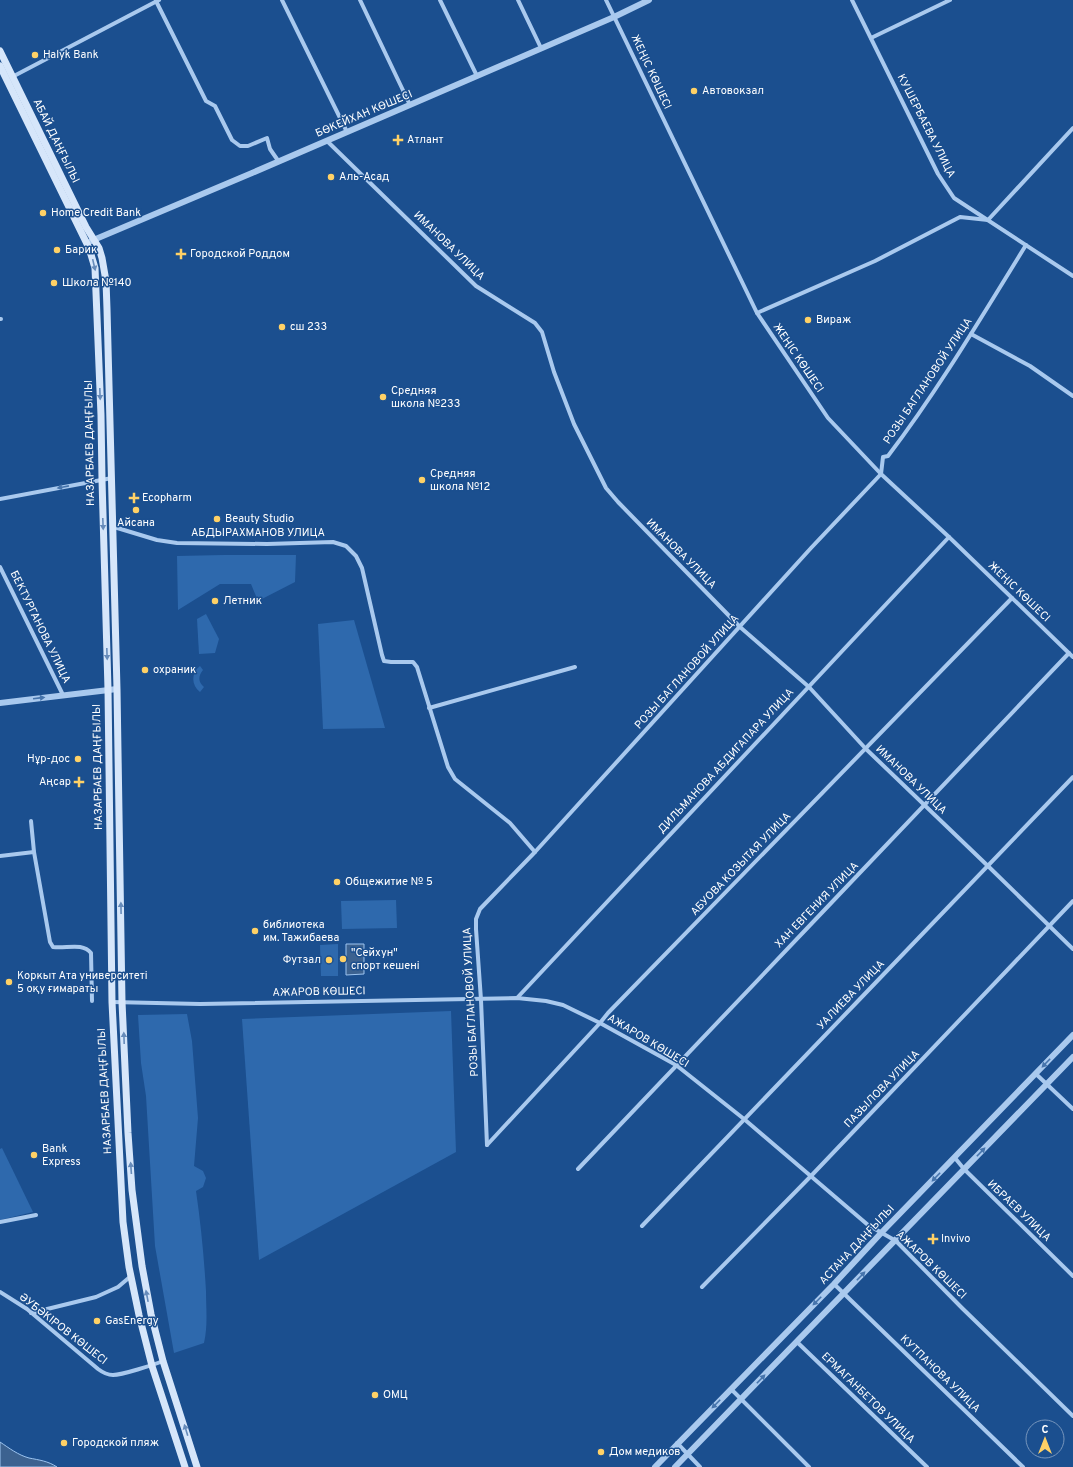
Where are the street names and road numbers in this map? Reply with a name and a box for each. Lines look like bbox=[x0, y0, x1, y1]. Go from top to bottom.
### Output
street label: ЖЕҢІС КӨШЕСІ bbox=[628, 32, 674, 112]
street label: КУШЕРБАЕВА УЛИЦА bbox=[894, 72, 958, 180]
street label: БӨКЕЙХАН КӨШЕСІ bbox=[313, 86, 415, 141]
street label: АБАЙ ДАҢҒЫЛЫ bbox=[30, 96, 83, 185]
street label: ИМАНОВА УЛИЦА bbox=[410, 208, 488, 284]
street label: РОЗЫ БАГЛАНОВОЙ УЛИЦА bbox=[880, 315, 976, 447]
street label: ЖЕҢІС КӨШЕСІ bbox=[770, 321, 826, 395]
street label: НАЗАРБАЕВ ДАҢҒЫЛЫ bbox=[82, 380, 98, 506]
street label: ИМАНОВА УЛИЦА bbox=[643, 516, 719, 592]
street label: АБДЫРАХМАНОВ УЛИЦА bbox=[191, 526, 325, 540]
street label: ЖЕҢІС КӨШЕСІ bbox=[985, 559, 1053, 625]
street label: БЕКТУРГАНОВА УЛИЦА bbox=[7, 568, 73, 686]
street label: РОЗЫ БАГЛАНОВОЙ УЛИЦА bbox=[631, 611, 742, 732]
street label: ДИЛЬМАНОВА АБДИГАПАРА УЛИЦА bbox=[655, 685, 797, 837]
street label: НАЗАРБАЕВ ДАҢҒЫЛЫ bbox=[90, 704, 106, 830]
street label: ИМАНОВА УЛИЦА bbox=[872, 742, 950, 818]
street label: АБУОВА КОЗЫТАЯ УЛИЦА bbox=[688, 809, 794, 919]
street label: ХАН ЕВГЕНИЯ УЛИЦА bbox=[772, 859, 862, 951]
street label: РОЗЫ БАГЛАНОВОЙ УЛИЦА bbox=[459, 927, 482, 1077]
street label: УАЛИЕВА УЛИЦА bbox=[814, 957, 888, 1033]
street label: АЖАРОВ КӨШЕСІ bbox=[272, 984, 366, 1000]
street label: АЖАРОВ КӨШЕСІ bbox=[605, 1011, 691, 1071]
street label: НАЗАРБАЕВ ДАҢҒЫЛЫ bbox=[95, 1028, 115, 1154]
street label: ПАЗЫЛОВА УЛИЦА bbox=[841, 1047, 923, 1131]
street label: ИБРАЕВ УЛИЦА bbox=[984, 1177, 1054, 1245]
street label: АСТАНА ДАҢҒЫЛЫ bbox=[816, 1202, 898, 1288]
street label: АЖАРОВ КӨШЕСІ bbox=[893, 1228, 969, 1302]
street label: ӘУБӘКІРОВ КӨШЕСІ bbox=[16, 1290, 110, 1368]
street label: КУТПАНОВА УЛИЦА bbox=[897, 1332, 983, 1416]
street label: ЕРМАГАНБЕТОВ УЛИЦА bbox=[818, 1349, 918, 1447]

